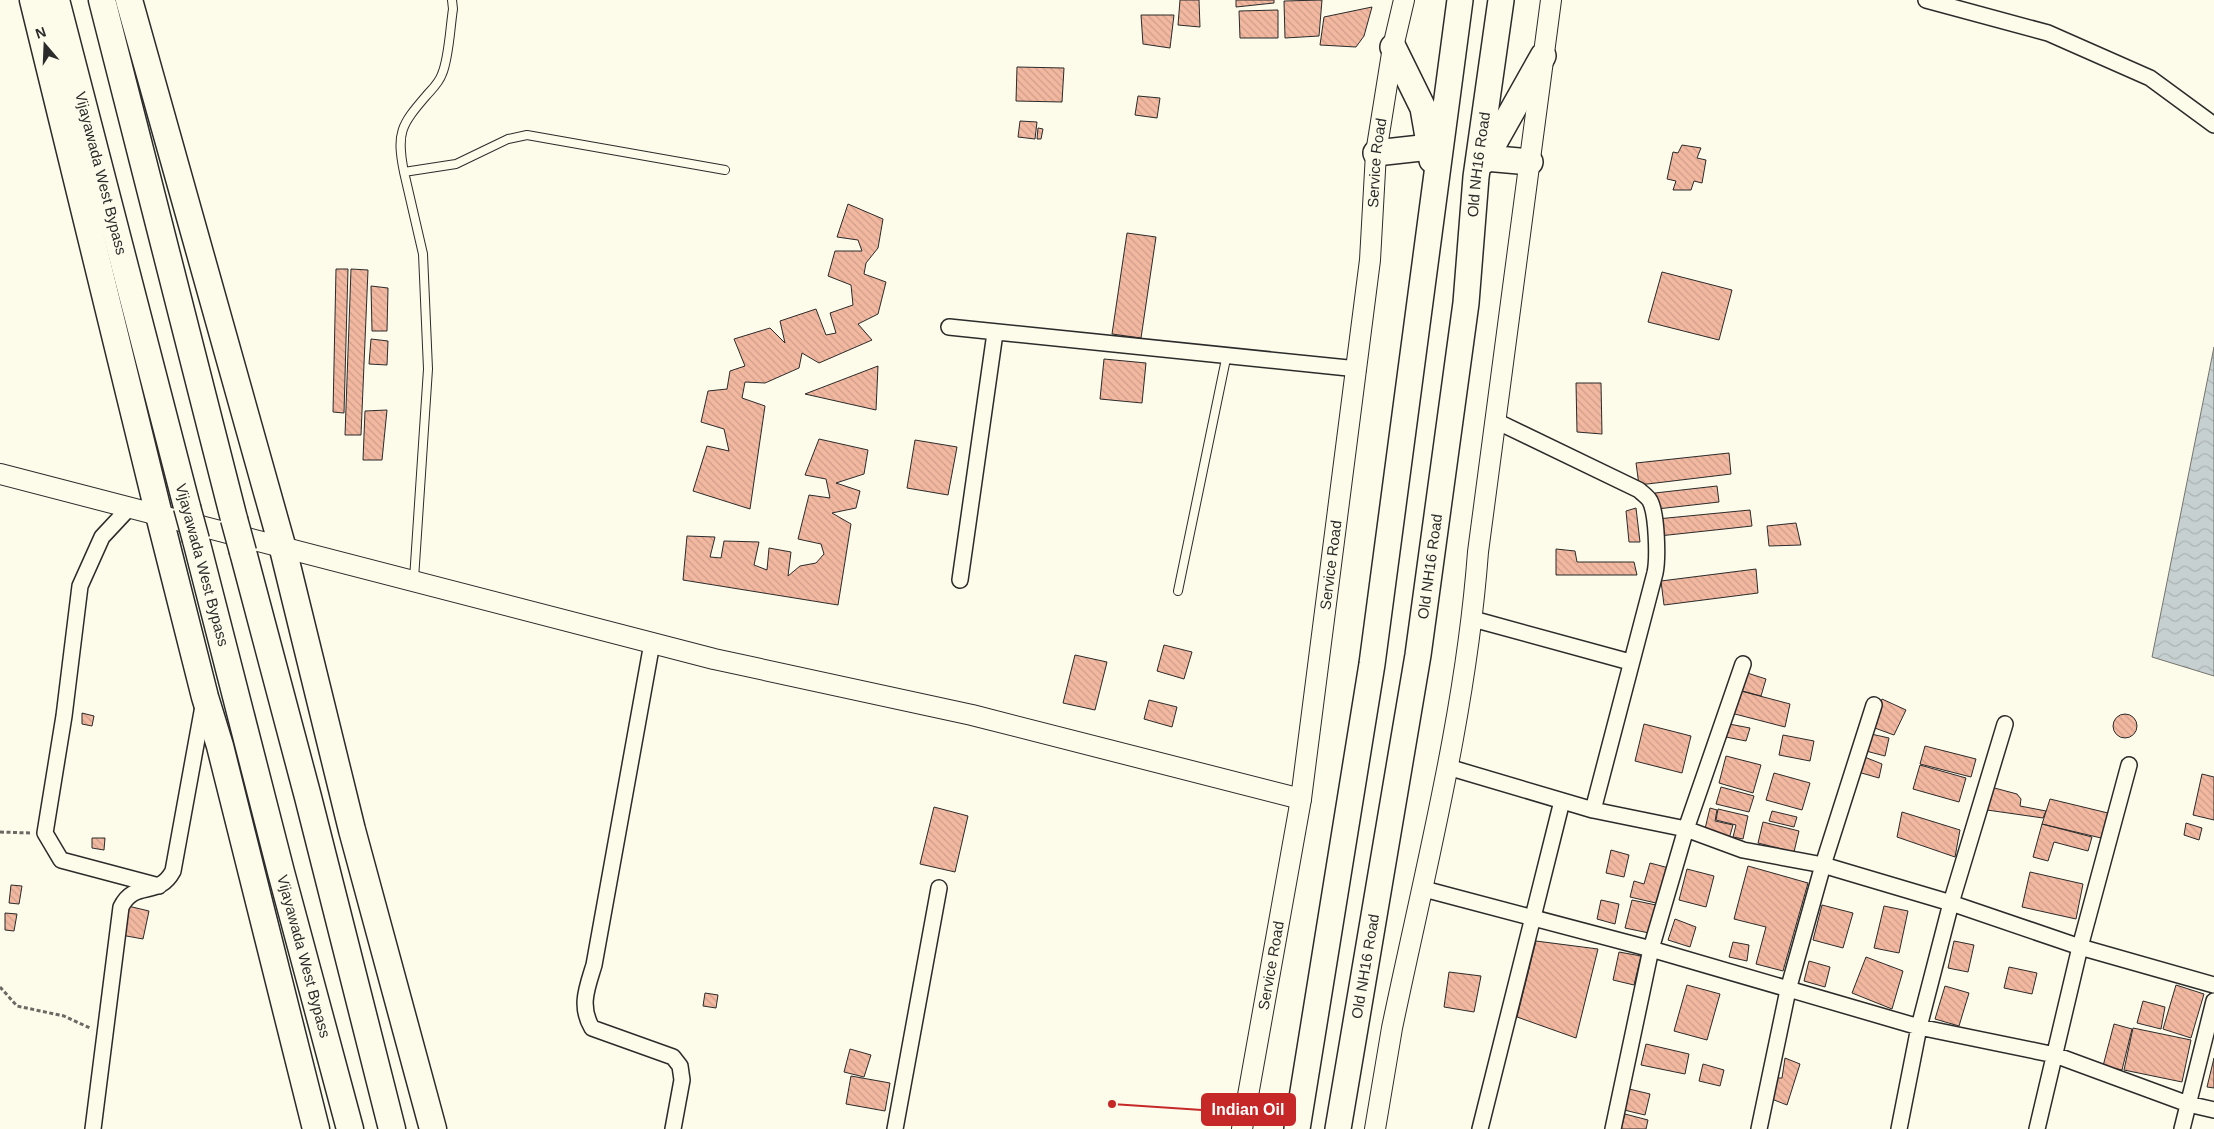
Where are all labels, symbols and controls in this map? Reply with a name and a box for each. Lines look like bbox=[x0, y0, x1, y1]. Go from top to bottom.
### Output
north arrow bbox=[20, 20, 70, 70]
text: N bbox=[33, 23, 48, 42]
street label: Vijayawada West Bypass bbox=[72, 90, 130, 257]
street label: Old NH16 Road bbox=[1464, 111, 1493, 218]
street label: Service Road bbox=[1364, 117, 1389, 208]
street label: Vijayawada West Bypass bbox=[173, 482, 232, 648]
street label: Old NH16 Road bbox=[1414, 513, 1445, 620]
street label: Service Road bbox=[1316, 519, 1345, 611]
street label: Vijayawada West Bypass bbox=[274, 873, 334, 1039]
street label: Old NH16 Road bbox=[1348, 913, 1382, 1020]
street label: Service Road bbox=[1254, 920, 1287, 1011]
callout: Indian Oil bbox=[1202, 1094, 1295, 1125]
text: Indian Oil bbox=[1212, 1101, 1284, 1118]

